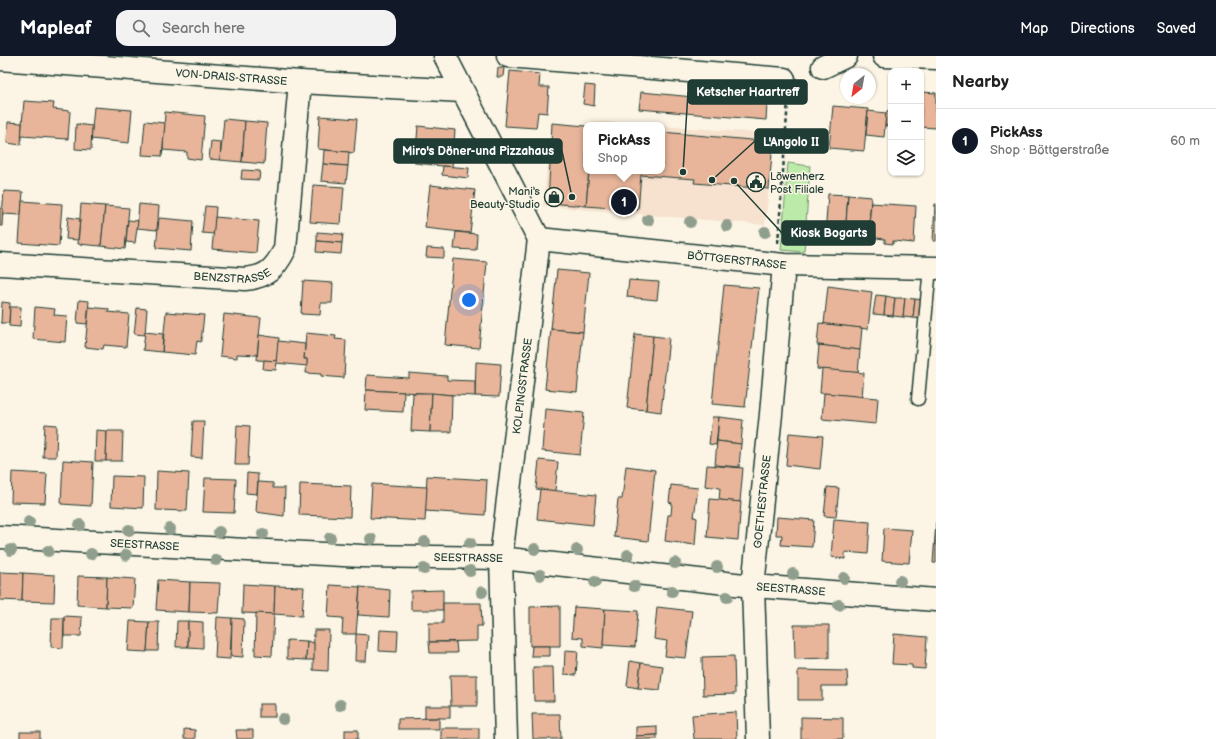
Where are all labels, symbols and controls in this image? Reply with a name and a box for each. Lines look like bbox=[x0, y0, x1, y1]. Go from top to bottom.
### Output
search box bbox=[116, 10, 396, 46]
text: Mapleaf bbox=[20, 17, 92, 40]
icon: search bbox=[130, 17, 152, 39]
text: Search here bbox=[162, 19, 245, 38]
text: Map bbox=[1020, 20, 1048, 37]
text: Directions bbox=[1070, 20, 1135, 37]
text: Saved bbox=[1157, 20, 1196, 37]
street label: VON-DRAIS-STRASSE bbox=[175, 66, 288, 88]
north arrow bbox=[840, 68, 876, 104]
map controls bbox=[888, 68, 924, 176]
button: + bbox=[888, 68, 924, 104]
text: Nearby bbox=[952, 72, 1009, 92]
callout: Ketscher Haartreff bbox=[688, 80, 807, 104]
text: Ketscher Haartreff bbox=[696, 85, 800, 100]
button: − bbox=[888, 104, 924, 140]
popup bbox=[583, 122, 665, 174]
text: PickAss bbox=[990, 123, 1043, 142]
callout: L'Angolo II bbox=[755, 129, 828, 153]
text: PickAss bbox=[598, 131, 650, 150]
text: 1 bbox=[962, 133, 968, 149]
text: 60 m bbox=[1170, 133, 1200, 149]
text: L'Angolo II bbox=[763, 135, 819, 150]
callout: Miro's Döner-und Pizzahaus bbox=[394, 139, 562, 163]
button: layers bbox=[888, 140, 924, 176]
text: Shop · Böttgerstraße bbox=[990, 142, 1109, 158]
text: Miro's Döner-und Pizzahaus bbox=[402, 144, 554, 159]
text: Shop bbox=[598, 150, 628, 166]
place label: Löwenherz Post Filiale bbox=[770, 170, 825, 196]
public building icon: Löwenherz Post Filiale bbox=[745, 171, 767, 193]
place label: Mani's Beauty-Studio bbox=[470, 185, 541, 211]
shop icon: Mani's Beauty-Studio bbox=[543, 186, 565, 208]
pin: 1 bbox=[611, 187, 637, 217]
callout: Kiosk Bogarts bbox=[782, 221, 875, 245]
text: Kiosk Bogarts bbox=[790, 226, 868, 241]
street label: BÖTTGERSTRASSE bbox=[686, 249, 787, 272]
street label: BENZSTRASSE bbox=[193, 266, 274, 286]
your location bbox=[459, 290, 479, 310]
street label: KOLPINGSTRASSE bbox=[510, 337, 535, 435]
street label: GOETHESTRASSE bbox=[751, 454, 774, 549]
street label: SEESTRASSE bbox=[110, 537, 180, 553]
street label: SEESTRASSE bbox=[434, 551, 503, 565]
street label: SEESTRASSE bbox=[756, 580, 826, 599]

